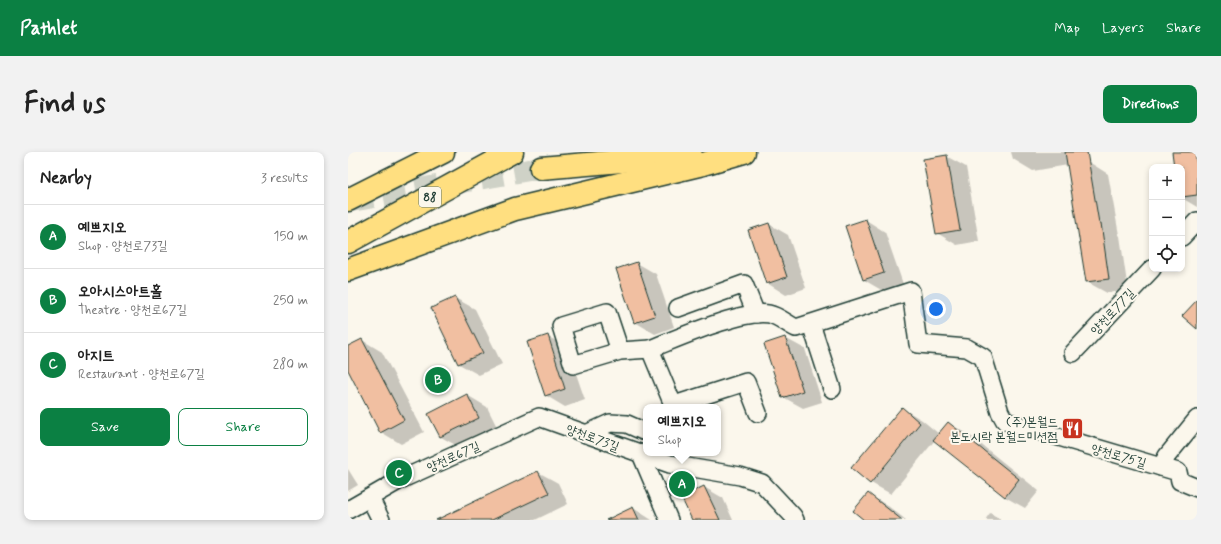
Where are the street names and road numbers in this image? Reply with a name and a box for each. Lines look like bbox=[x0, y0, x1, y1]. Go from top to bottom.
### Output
road number: 88 bbox=[419, 187, 441, 207]
street label: 양천로77길 bbox=[1087, 285, 1139, 339]
street label: 양천로73길 bbox=[563, 421, 622, 456]
street label: 양천로67길 bbox=[424, 438, 483, 477]
street label: 양천로75길 bbox=[1089, 440, 1148, 472]

